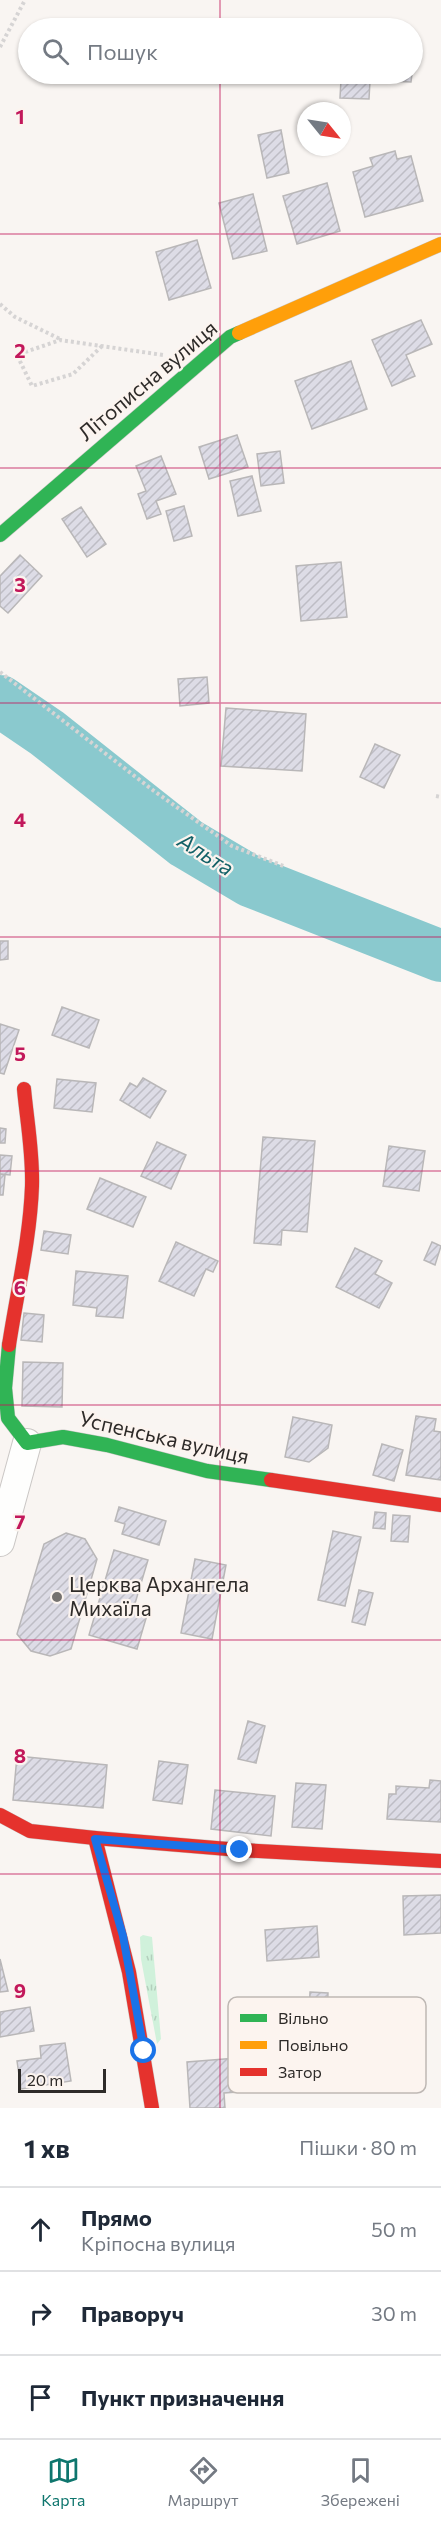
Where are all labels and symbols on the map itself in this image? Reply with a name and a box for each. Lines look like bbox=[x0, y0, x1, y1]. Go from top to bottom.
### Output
north arrow bbox=[297, 102, 351, 156]
text: 1 bbox=[15, 104, 25, 128]
street label: Літописна вулиця bbox=[73, 315, 221, 445]
text: 2 bbox=[14, 338, 26, 362]
text: 3 bbox=[14, 572, 26, 596]
text: 4 bbox=[14, 807, 26, 831]
water label: Альта bbox=[173, 826, 239, 881]
text: 5 bbox=[14, 1041, 26, 1065]
text: 6 bbox=[14, 1275, 26, 1299]
street label: Успенська вулиця bbox=[77, 1405, 252, 1468]
text: 7 bbox=[15, 1509, 26, 1533]
place label: Церква Архангела Михаїла bbox=[69, 1571, 249, 1620]
marker: Церква Архангела Михаїла bbox=[50, 1590, 64, 1604]
text: 8 bbox=[14, 1743, 26, 1767]
route end bbox=[226, 1836, 252, 1862]
text: 9 bbox=[14, 1978, 26, 2002]
legend bbox=[228, 1997, 426, 2093]
text: Вільно bbox=[278, 2008, 329, 2027]
text: Повільно bbox=[278, 2035, 348, 2054]
route start bbox=[130, 2037, 156, 2063]
text: Затор bbox=[278, 2062, 322, 2081]
scale bar bbox=[18, 2066, 106, 2094]

